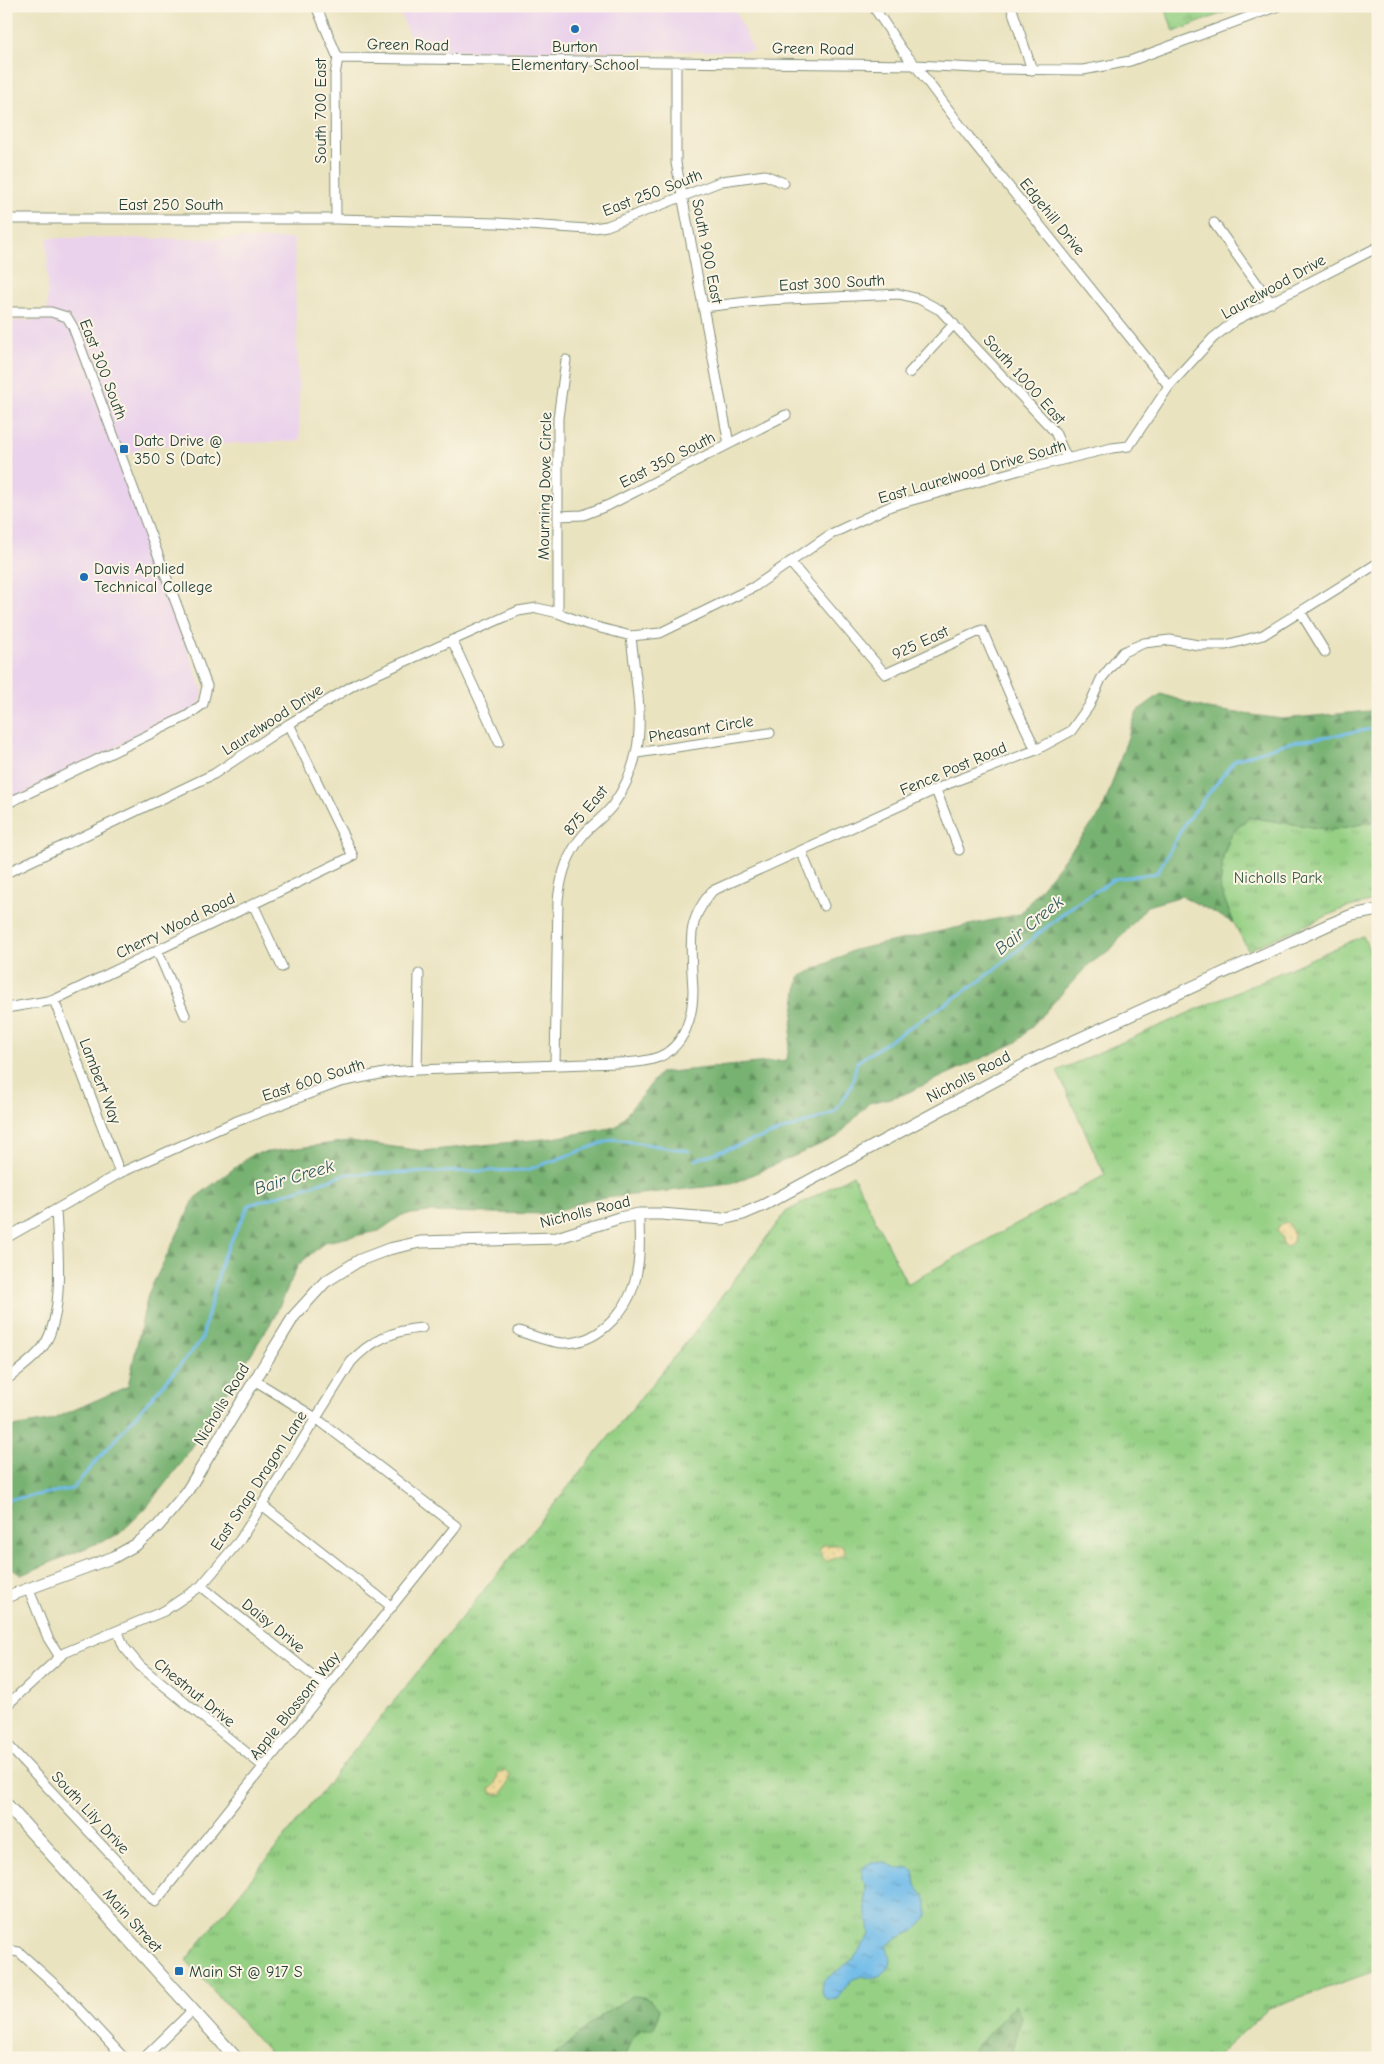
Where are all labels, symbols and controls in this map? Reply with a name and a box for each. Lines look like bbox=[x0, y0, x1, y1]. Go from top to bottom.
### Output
marker: Burton Elementary School bbox=[569, 23, 581, 35]
street label: Green Road bbox=[367, 35, 449, 55]
place label: Burton Elementary School bbox=[511, 38, 639, 74]
street label: Green Road bbox=[772, 39, 854, 59]
street label: South 700 East bbox=[312, 58, 330, 164]
street label: East 250 South bbox=[600, 166, 705, 220]
street label: Edgehill Drive bbox=[1016, 175, 1089, 259]
street label: East 250 South bbox=[118, 196, 224, 214]
street label: South 900 East bbox=[688, 197, 726, 306]
street label: Laurelwood Drive bbox=[1218, 251, 1329, 323]
street label: East 300 South bbox=[779, 271, 885, 295]
street label: East 300 South bbox=[76, 317, 130, 422]
street label: South 1000 East bbox=[979, 331, 1069, 428]
street label: Mourning Dove Circle bbox=[535, 412, 555, 560]
street label: East 350 South bbox=[617, 428, 718, 492]
place label: Datc Drive @ 350 S (Datc) bbox=[134, 432, 223, 468]
street label: East Laurelwood Drive South bbox=[876, 436, 1068, 507]
marker: Datc Drive @ 350 S (Datc) bbox=[118, 443, 130, 455]
place label: Davis Applied Technical College bbox=[94, 560, 212, 596]
marker: Davis Applied Technical College bbox=[78, 571, 90, 583]
street label: 925 East bbox=[889, 622, 952, 664]
street label: Laurelwood Drive bbox=[219, 681, 326, 759]
street label: Pheasant Circle bbox=[647, 712, 755, 746]
street label: Fence Post Road bbox=[897, 738, 1009, 799]
street label: 875 East bbox=[560, 782, 612, 839]
park label: Nicholls Park bbox=[1234, 869, 1323, 887]
street label: Cherry Wood Road bbox=[113, 889, 238, 963]
water label: Bair Creek bbox=[991, 891, 1068, 959]
street label: Lambert Way bbox=[75, 1036, 125, 1128]
street label: Nicholls Road bbox=[923, 1047, 1014, 1107]
street label: East 600 South bbox=[260, 1055, 367, 1105]
water label: Bair Creek bbox=[252, 1155, 337, 1200]
street label: Nicholls Road bbox=[538, 1192, 632, 1232]
street label: Nicholls Road bbox=[190, 1360, 253, 1449]
street label: East Snap Dragon Lane bbox=[207, 1407, 311, 1554]
street label: Daisy Drive bbox=[238, 1595, 308, 1657]
street label: Apple Blossom Way bbox=[246, 1647, 344, 1763]
street label: Chestnut Drive bbox=[150, 1655, 239, 1731]
street label: South Lily Drive bbox=[48, 1768, 133, 1858]
street label: Main Street bbox=[99, 1885, 166, 1957]
place label: Main St @ 917 S bbox=[189, 1963, 303, 1981]
marker: Main St @ 917 S bbox=[173, 1965, 185, 1977]

